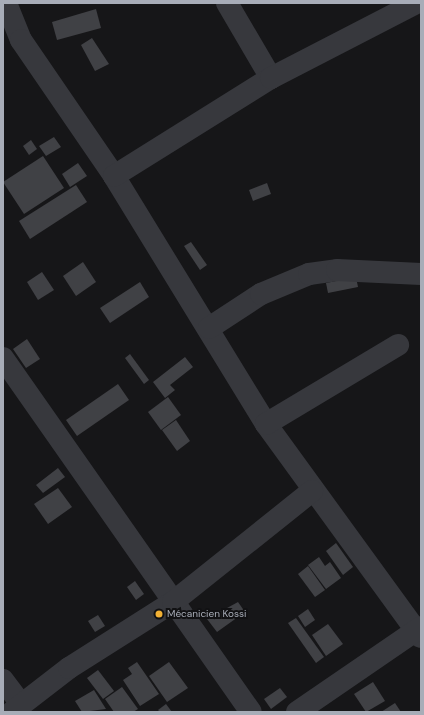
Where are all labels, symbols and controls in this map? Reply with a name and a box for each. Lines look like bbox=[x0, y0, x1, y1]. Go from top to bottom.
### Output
place label: Mécanicien Kossi bbox=[167, 608, 246, 620]
marker: Mécanicien Kossi bbox=[154, 609, 164, 619]

